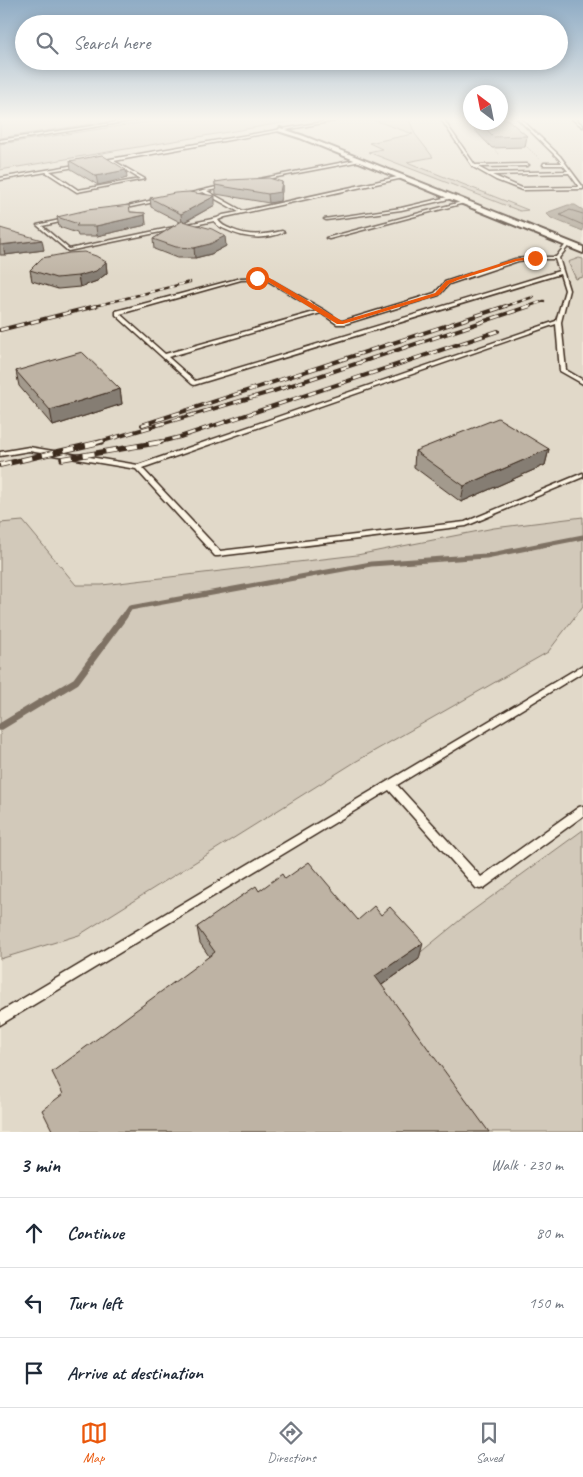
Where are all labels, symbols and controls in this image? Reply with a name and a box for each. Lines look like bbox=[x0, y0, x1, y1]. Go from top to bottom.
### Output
search box bbox=[15, 15, 568, 70]
icon: search bbox=[33, 29, 61, 57]
text: Search here bbox=[73, 31, 150, 55]
north arrow bbox=[463, 85, 508, 130]
route end bbox=[524, 247, 547, 270]
route start bbox=[246, 267, 269, 290]
text: 3 min bbox=[20, 1152, 60, 1178]
text: Walk · 230 m bbox=[491, 1155, 563, 1175]
icon: ahead bbox=[20, 1219, 48, 1247]
text: Continue bbox=[67, 1221, 124, 1245]
text: 80 m bbox=[536, 1223, 563, 1243]
icon: left bbox=[20, 1289, 48, 1317]
text: Turn left bbox=[67, 1291, 122, 1315]
text: 150 m bbox=[529, 1293, 563, 1313]
icon: arrive bbox=[20, 1359, 48, 1387]
text: Arrive at destination bbox=[67, 1361, 203, 1385]
tab: Map bbox=[80, 1419, 108, 1466]
tab: Directions bbox=[267, 1419, 316, 1466]
tab: Saved bbox=[475, 1419, 503, 1466]

